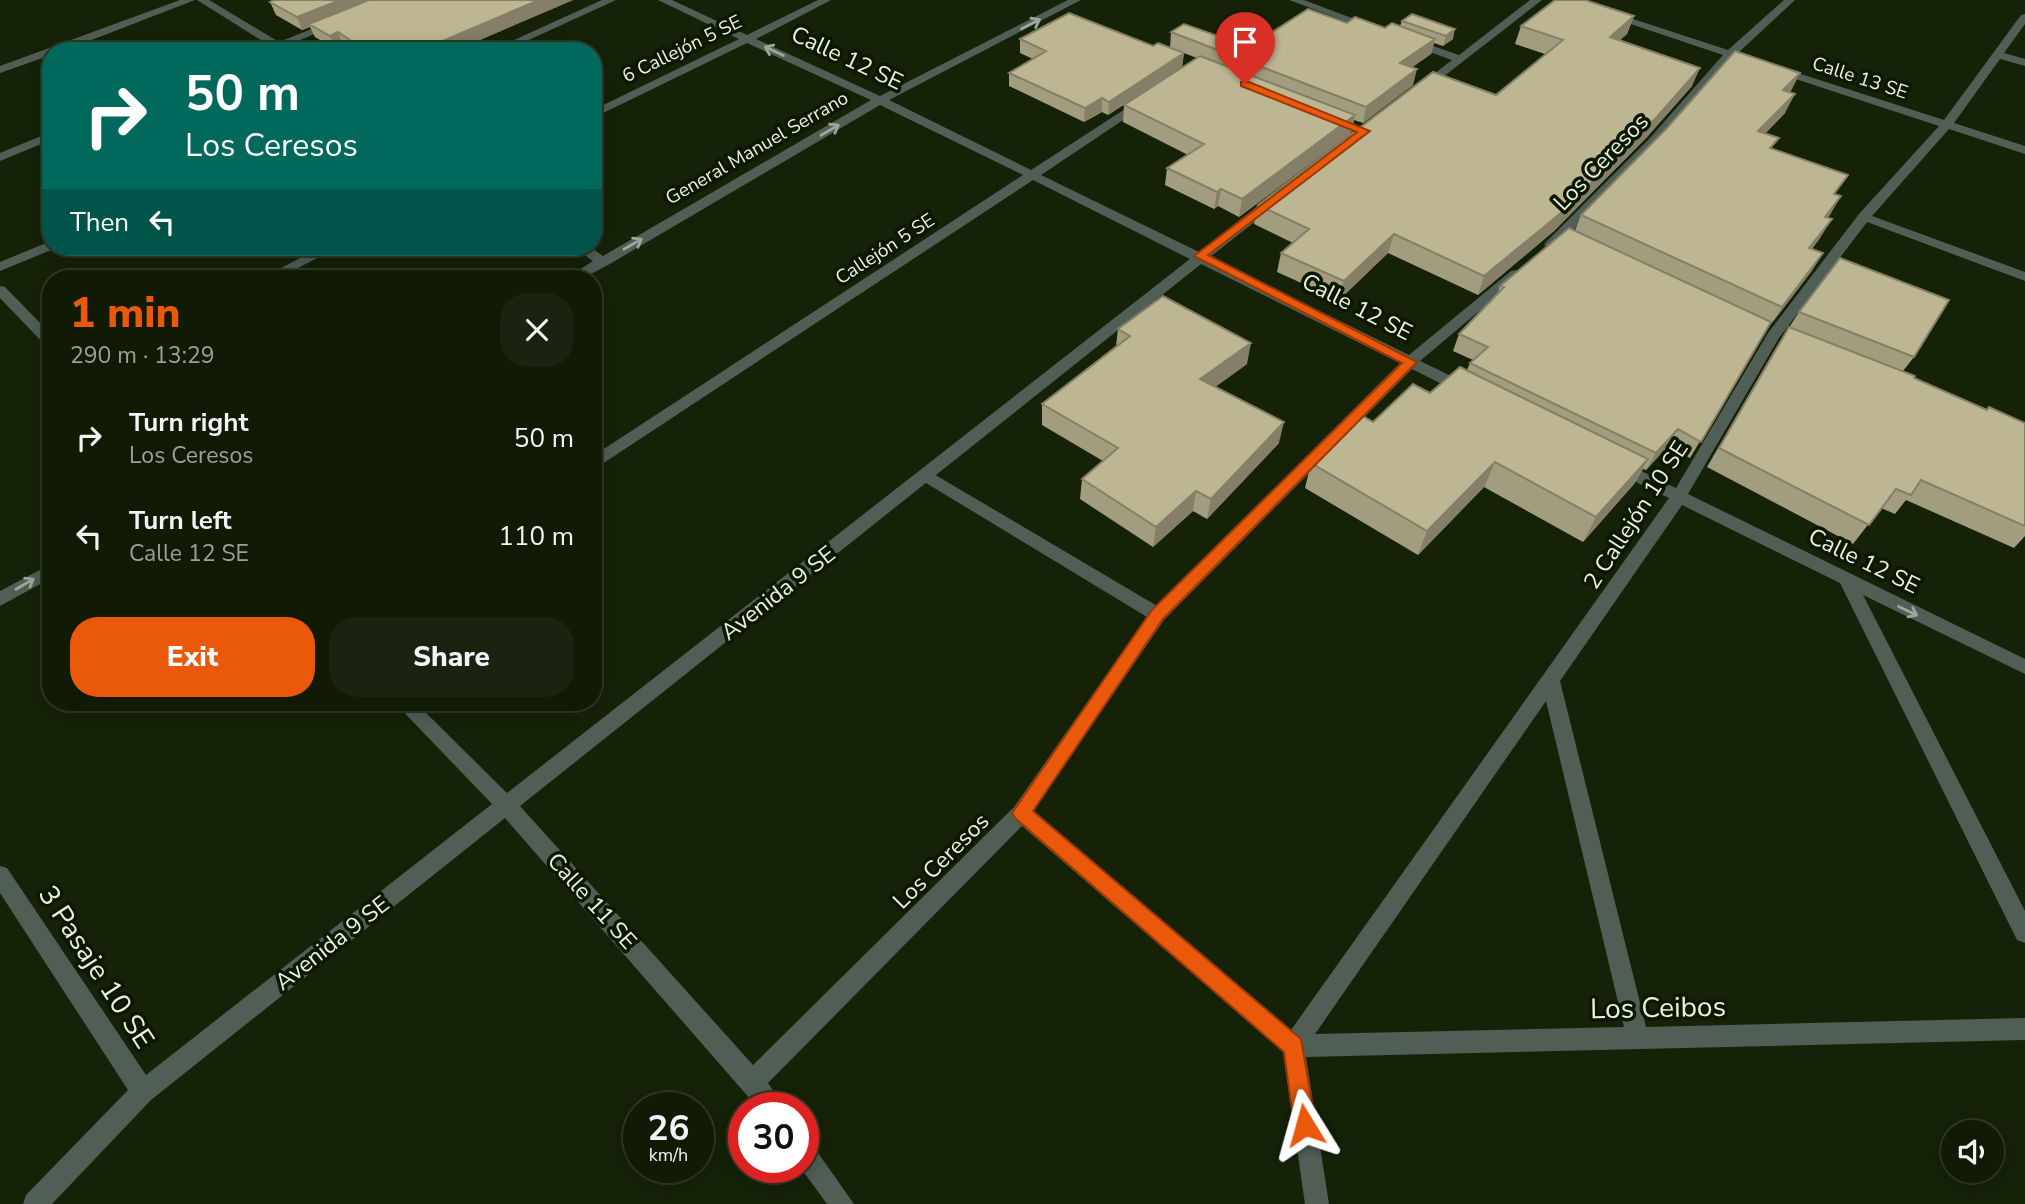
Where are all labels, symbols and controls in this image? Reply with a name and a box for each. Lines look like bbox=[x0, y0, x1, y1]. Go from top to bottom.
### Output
street label: 6 Callejón 5 SE bbox=[618, 9, 746, 89]
pin bbox=[1215, 12.0, 1275, 84]
one-way arrow bbox=[1020, 16, 1041, 30]
street label: Calle 12 SE bbox=[786, 19, 908, 97]
icon: arrive bbox=[1226, 23, 1264, 61]
one-way arrow bbox=[764, 44, 785, 57]
street label: Calle 13 SE bbox=[1809, 50, 1911, 106]
text: 50 m bbox=[185, 60, 300, 127]
icon: right bbox=[70, 70, 161, 161]
street label: General Manuel Serrano bbox=[661, 85, 853, 211]
street label: Los Ceresos bbox=[1547, 107, 1655, 217]
one-way arrow bbox=[819, 122, 839, 136]
text: Los Ceresos bbox=[185, 124, 358, 167]
icon: left bbox=[143, 203, 181, 241]
text: Then bbox=[70, 205, 129, 240]
street label: Callejón 5 SE bbox=[830, 207, 940, 291]
one-way arrow bbox=[623, 237, 643, 251]
street label: Calle 12 SE bbox=[1296, 266, 1418, 348]
text: 1 min bbox=[70, 285, 180, 342]
button: close bbox=[500, 293, 574, 367]
text: 290 m · 13:29 bbox=[70, 340, 215, 371]
text: Turn right bbox=[129, 405, 248, 440]
icon: right bbox=[70, 419, 108, 457]
text: 50 m bbox=[514, 421, 574, 456]
street label: 2 Callejón 10 SE bbox=[1576, 435, 1696, 595]
text: Los Ceresos bbox=[129, 440, 253, 471]
text: Turn left bbox=[129, 503, 232, 538]
icon: left bbox=[70, 517, 108, 555]
text: 110 m bbox=[498, 519, 574, 554]
street label: Calle 12 SE bbox=[1803, 521, 1925, 601]
text: Calle 12 SE bbox=[129, 538, 249, 569]
street label: Avenida 9 SE bbox=[714, 539, 842, 647]
one-way arrow bbox=[15, 577, 35, 591]
one-way arrow bbox=[1897, 605, 1918, 618]
button: Exit bbox=[70, 617, 315, 697]
button: Share bbox=[329, 617, 574, 697]
street label: Los Ceresos bbox=[886, 806, 996, 916]
street label: Calle 11 SE bbox=[540, 846, 644, 956]
street label: 3 Pasaje 10 SE bbox=[29, 878, 163, 1056]
street label: Avenida 9 SE bbox=[268, 889, 396, 997]
street label: Los Ceibos bbox=[1590, 988, 1726, 1028]
position arrow bbox=[1268, 1088, 1342, 1162]
speed limit sign: 30 bbox=[728, 1092, 819, 1183]
text: 26 bbox=[647, 1105, 690, 1152]
map controls bbox=[1941, 1120, 2004, 1183]
button: sound bbox=[1941, 1120, 2004, 1183]
text: km/h bbox=[649, 1143, 688, 1167]

